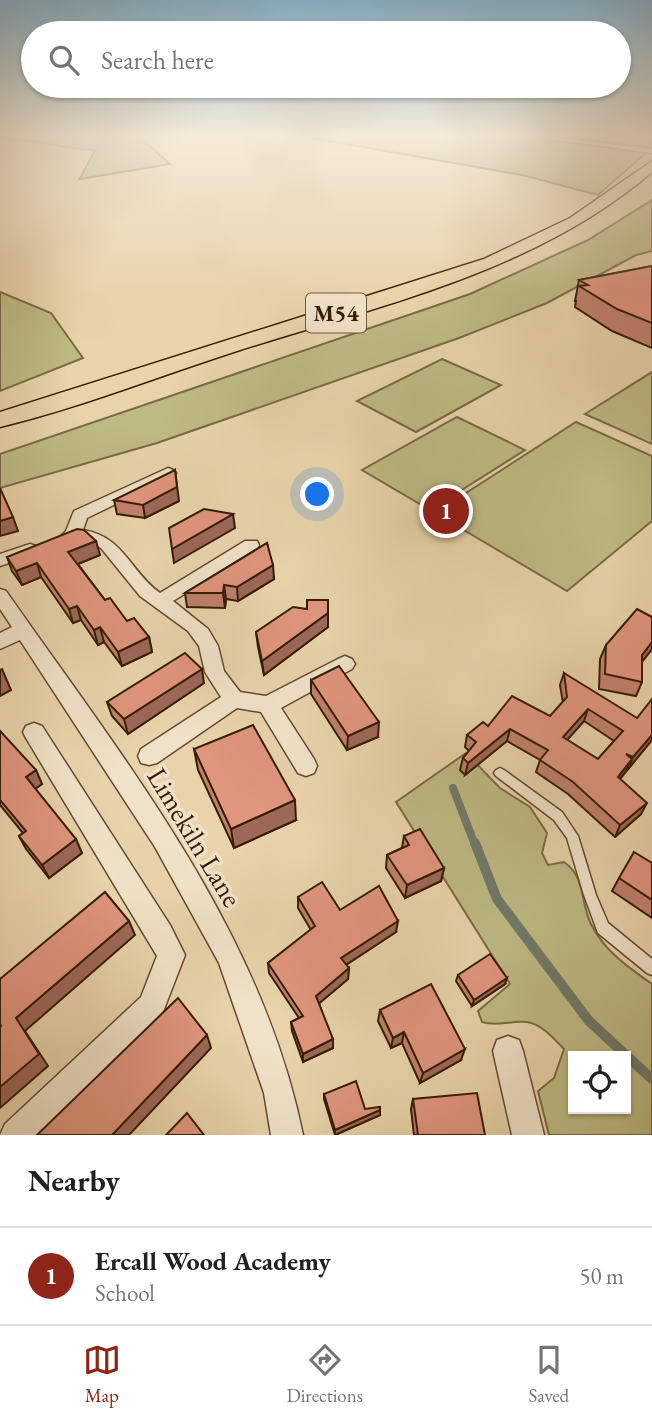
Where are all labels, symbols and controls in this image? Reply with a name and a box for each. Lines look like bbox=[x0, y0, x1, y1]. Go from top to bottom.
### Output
search box bbox=[21, 21, 631, 98]
icon: search bbox=[45, 41, 83, 79]
text: Search here bbox=[101, 43, 214, 77]
road number: M54 bbox=[306, 294, 366, 332]
your location bbox=[300, 477, 334, 511]
pin: 1 bbox=[423, 485, 469, 537]
street label: Limekiln Lane bbox=[139, 761, 251, 913]
map controls bbox=[568, 1051, 631, 1114]
button: locate bbox=[568, 1051, 631, 1114]
text: Nearby bbox=[28, 1161, 120, 1200]
text: Ercall Wood Academy bbox=[95, 1244, 331, 1278]
text: 1 bbox=[45, 1261, 57, 1291]
text: 50 m bbox=[579, 1261, 624, 1291]
text: School bbox=[95, 1278, 155, 1308]
tab: Map bbox=[83, 1341, 121, 1408]
tab: Directions bbox=[286, 1341, 363, 1408]
tab: Saved bbox=[528, 1341, 569, 1408]

